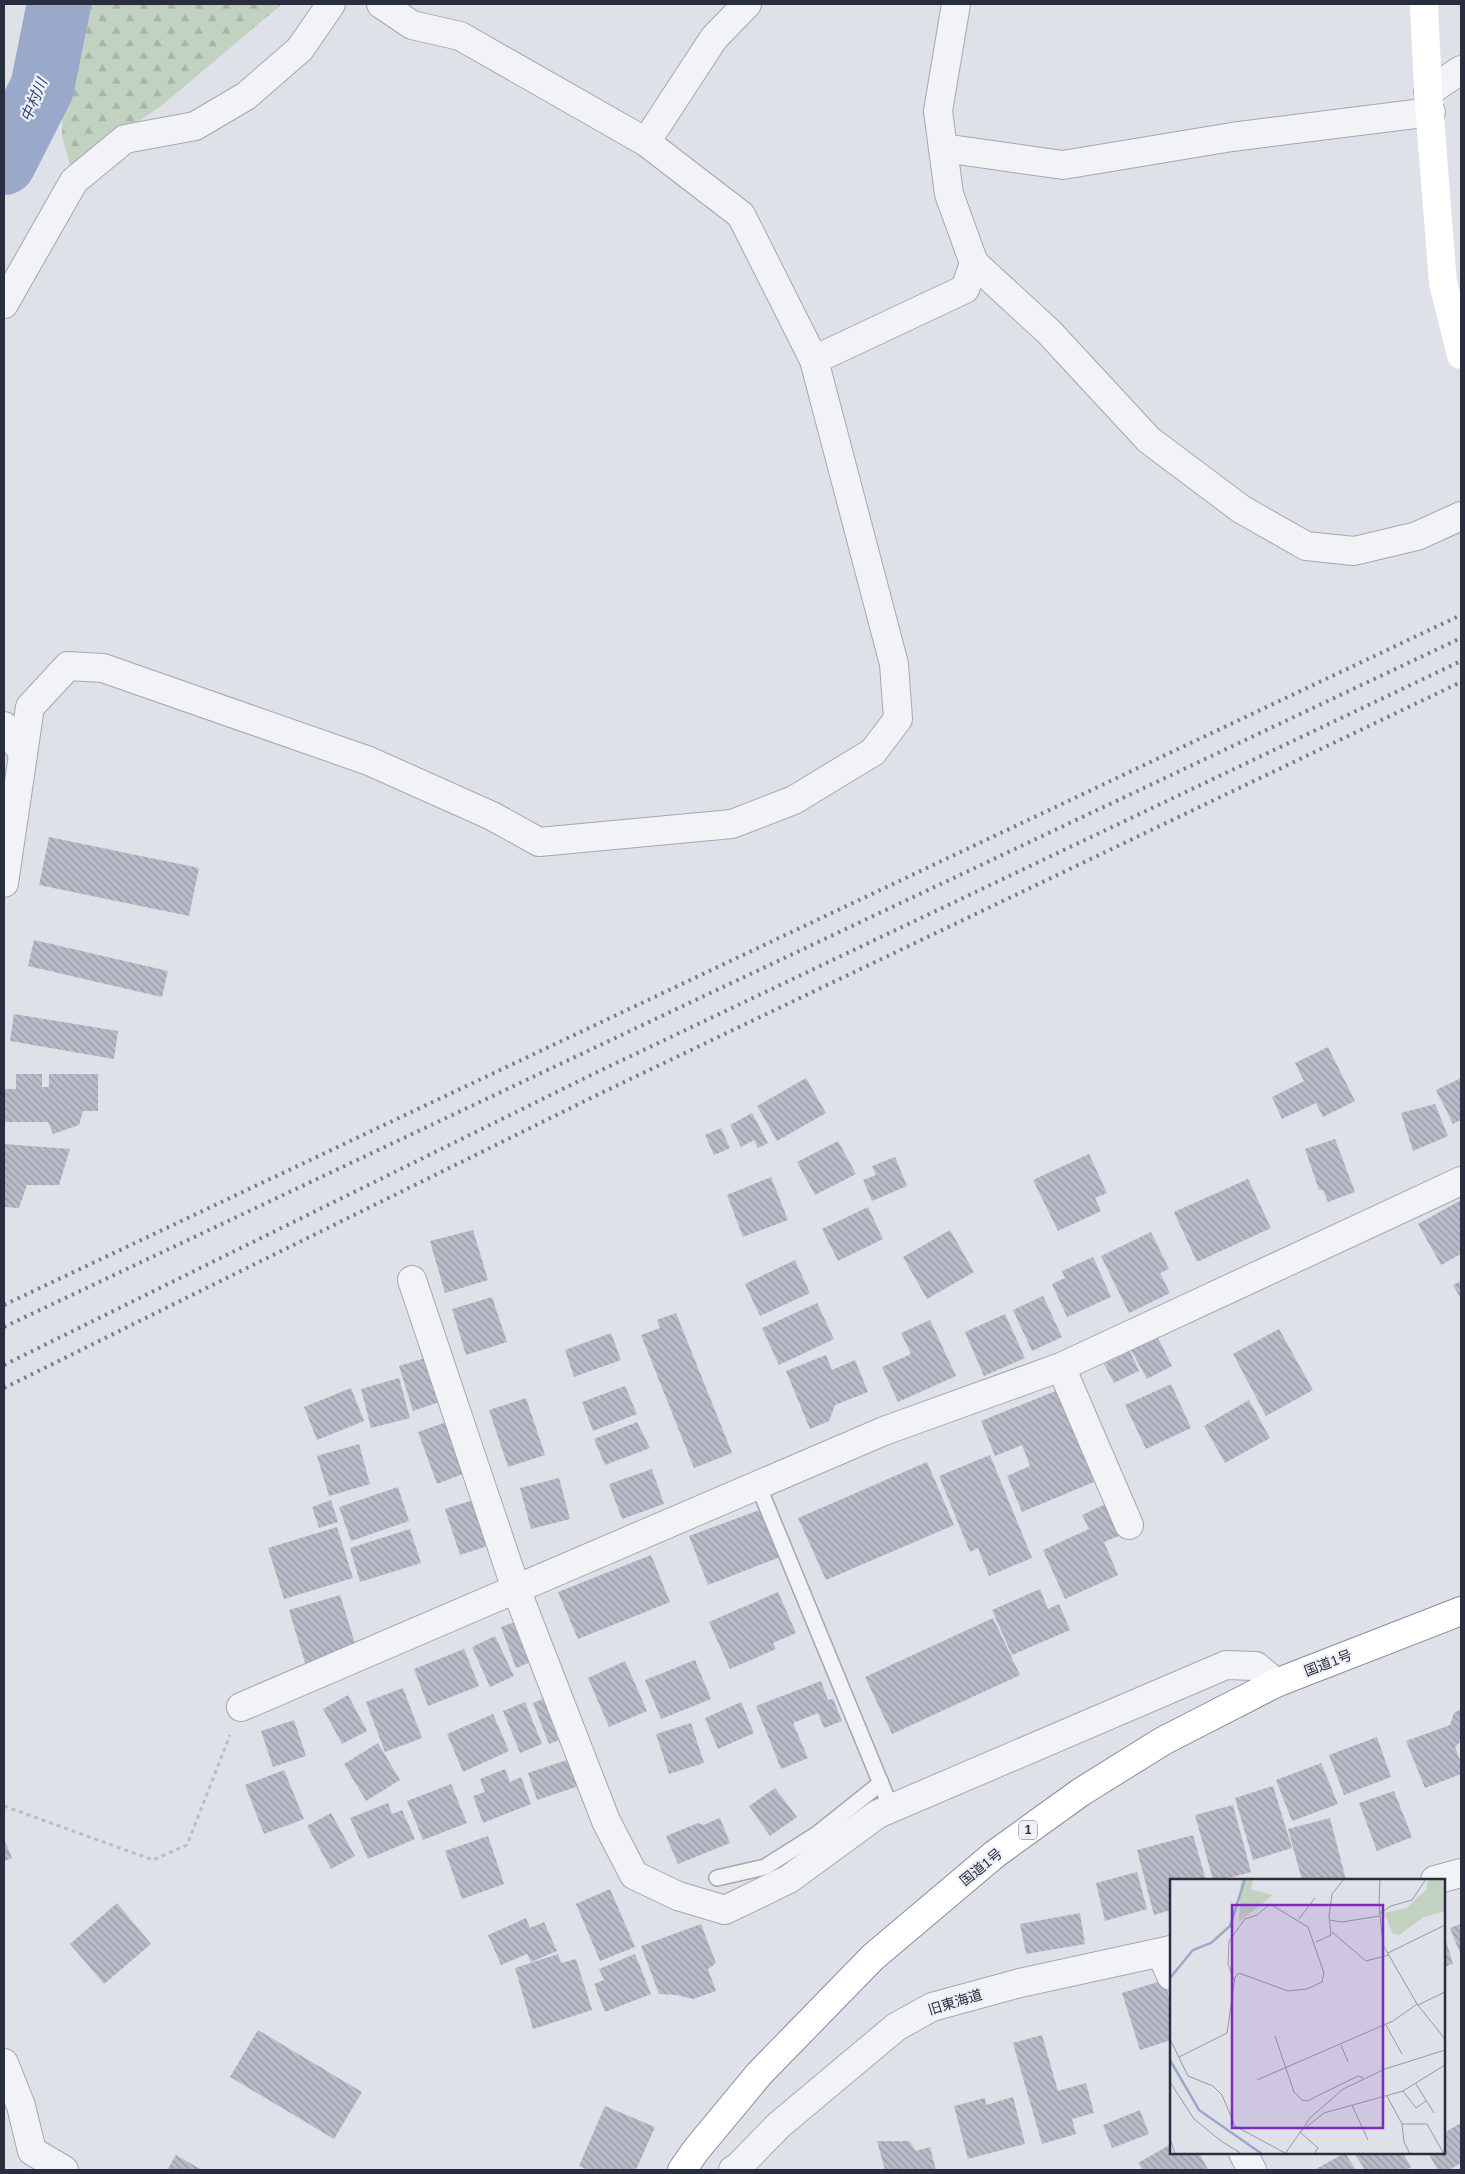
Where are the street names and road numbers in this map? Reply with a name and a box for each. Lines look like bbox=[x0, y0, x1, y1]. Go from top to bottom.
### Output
street label: 国道1号 bbox=[1302, 1647, 1354, 1679]
road number: 1 bbox=[1019, 1820, 1037, 1840]
street label: 国道1号 bbox=[957, 1845, 1005, 1889]
street label: 旧東海道 bbox=[926, 1986, 984, 2018]

